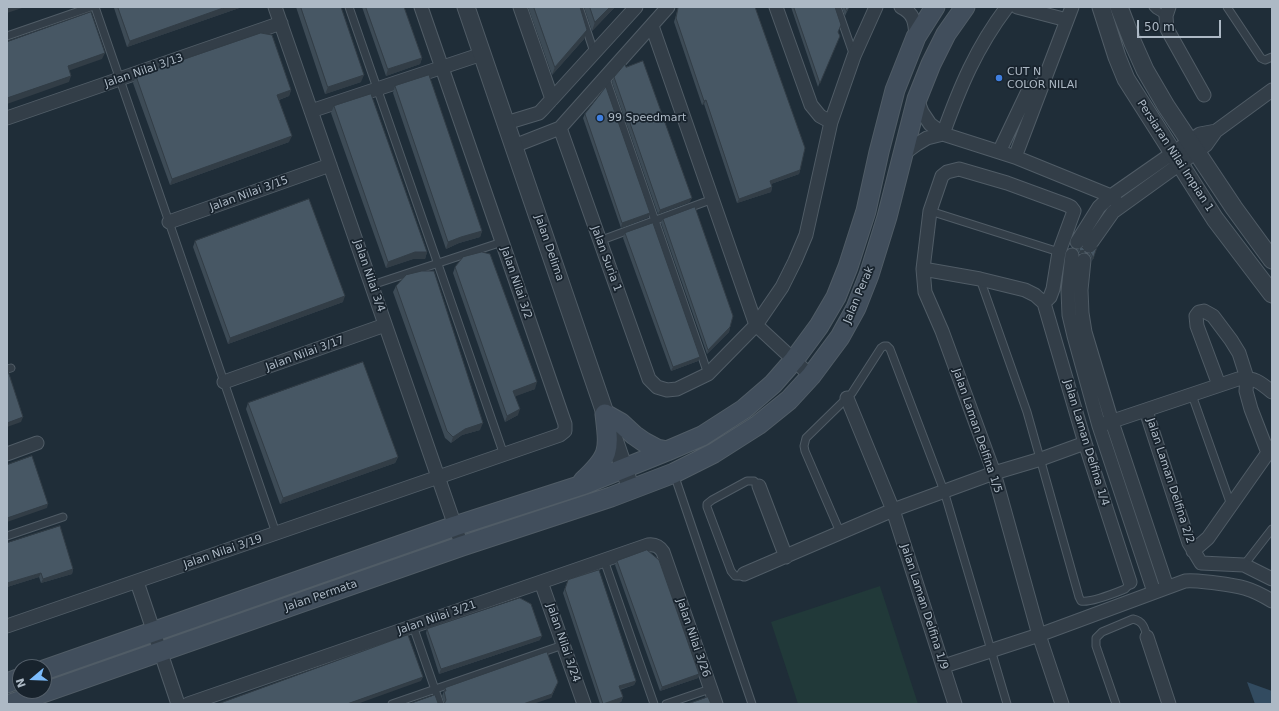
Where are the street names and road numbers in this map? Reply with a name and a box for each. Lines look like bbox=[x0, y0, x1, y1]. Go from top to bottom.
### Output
street label: Jalan Nilai 3/13 bbox=[103, 51, 185, 91]
street label: Persiaran Nilai Impian 1 bbox=[1134, 98, 1216, 214]
street label: Jalan Nilai 3/15 bbox=[208, 174, 290, 214]
street label: Jalan Delima bbox=[532, 213, 566, 283]
street label: Jalan Suria 1 bbox=[588, 224, 624, 294]
street label: Jalan Nilai 3/4 bbox=[350, 238, 388, 314]
street label: Jalan Nilai 3/2 bbox=[497, 245, 535, 321]
street label: Jalan Perak bbox=[841, 264, 877, 326]
street label: Jalan Nilai 3/17 bbox=[264, 334, 346, 374]
street label: Jalan Laman Delfina 1/5 bbox=[949, 367, 1005, 495]
street label: Jalan Laman Delfina 1/4 bbox=[1061, 378, 1111, 508]
street label: Jalan Laman Delfina 2/2 bbox=[1143, 417, 1197, 545]
street label: Jalan Nilai 3/19 bbox=[182, 532, 264, 572]
street label: Jalan Laman Delfina 1/9 bbox=[897, 543, 951, 671]
street label: Jalan Permata bbox=[283, 577, 359, 615]
street label: Jalan Nilai 3/26 bbox=[673, 597, 713, 679]
street label: Jalan Nilai 3/21 bbox=[396, 598, 478, 638]
street label: Jalan Nilai 3/24 bbox=[543, 602, 583, 684]

